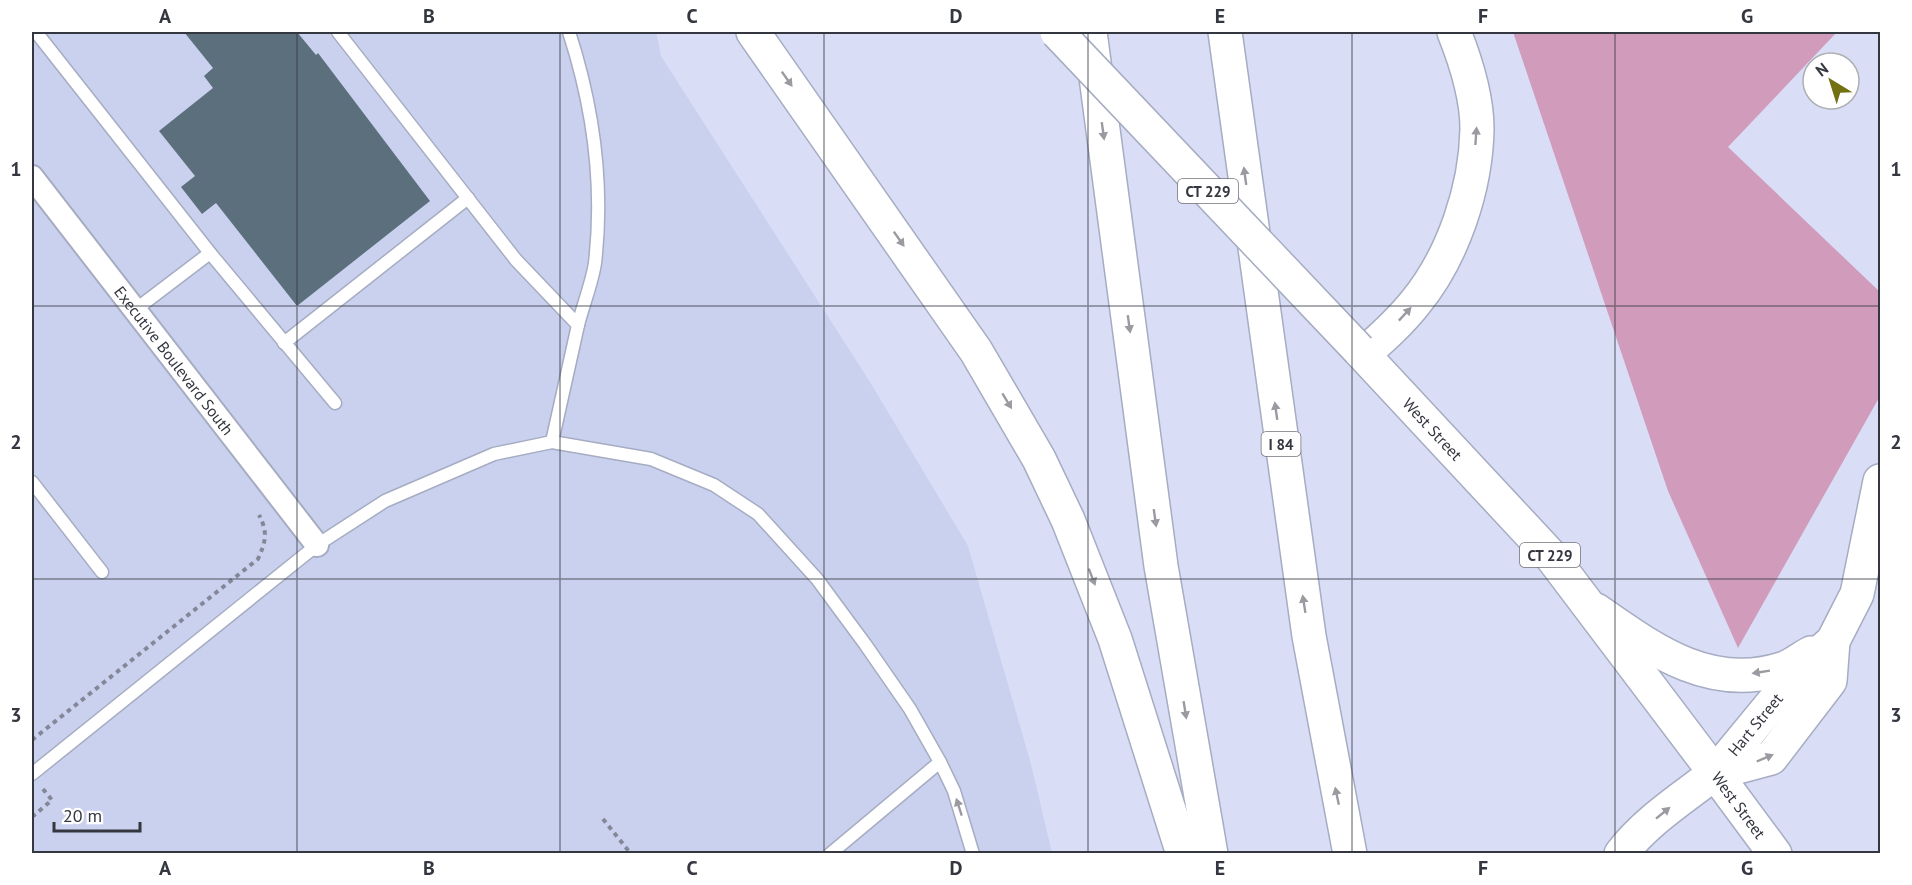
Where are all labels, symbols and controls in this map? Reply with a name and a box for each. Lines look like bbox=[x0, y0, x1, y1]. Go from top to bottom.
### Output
text: A bbox=[159, 3, 172, 29]
text: B bbox=[423, 3, 435, 29]
text: C bbox=[686, 3, 698, 29]
text: D bbox=[950, 3, 963, 29]
text: E bbox=[1215, 3, 1225, 29]
text: F bbox=[1478, 3, 1488, 29]
text: G bbox=[1741, 3, 1753, 29]
north arrow bbox=[1801, 51, 1861, 111]
text: N bbox=[1811, 58, 1832, 80]
one-way arrow bbox=[781, 71, 793, 87]
one-way arrow bbox=[1099, 122, 1108, 141]
one-way arrow bbox=[1471, 126, 1481, 145]
text: 1 bbox=[10, 156, 22, 182]
text: 1 bbox=[1890, 156, 1902, 182]
one-way arrow bbox=[1240, 167, 1249, 186]
road number: CT 229 bbox=[1178, 179, 1238, 203]
one-way arrow bbox=[893, 231, 905, 247]
street label: Executive Boulevard South bbox=[110, 282, 238, 439]
one-way arrow bbox=[1398, 307, 1412, 321]
one-way arrow bbox=[1125, 315, 1134, 334]
one-way arrow bbox=[1002, 393, 1013, 409]
street label: West Street bbox=[1399, 394, 1467, 465]
one-way arrow bbox=[1272, 402, 1281, 421]
text: 2 bbox=[10, 429, 22, 455]
text: 2 bbox=[1890, 429, 1902, 455]
road number: I 84 bbox=[1262, 432, 1300, 456]
one-way arrow bbox=[1150, 508, 1159, 527]
road number: CT 229 bbox=[1520, 543, 1580, 567]
one-way arrow bbox=[1087, 568, 1097, 586]
one-way arrow bbox=[1299, 595, 1308, 614]
one-way arrow bbox=[1751, 668, 1770, 677]
street label: Hart Street bbox=[1723, 689, 1787, 760]
one-way arrow bbox=[1180, 701, 1189, 720]
text: 3 bbox=[10, 702, 22, 728]
text: 3 bbox=[1890, 702, 1902, 728]
one-way arrow bbox=[1756, 753, 1774, 763]
street label: West Street bbox=[1708, 768, 1770, 843]
one-way arrow bbox=[1332, 787, 1341, 806]
scale bar bbox=[54, 795, 140, 833]
one-way arrow bbox=[954, 798, 963, 816]
text: 20 m bbox=[63, 804, 102, 827]
one-way arrow bbox=[1655, 807, 1670, 820]
text: A bbox=[159, 855, 172, 881]
text: B bbox=[423, 855, 435, 881]
text: C bbox=[686, 855, 698, 881]
text: D bbox=[950, 855, 963, 881]
text: E bbox=[1215, 855, 1225, 881]
text: F bbox=[1478, 855, 1488, 881]
text: G bbox=[1741, 855, 1753, 881]

